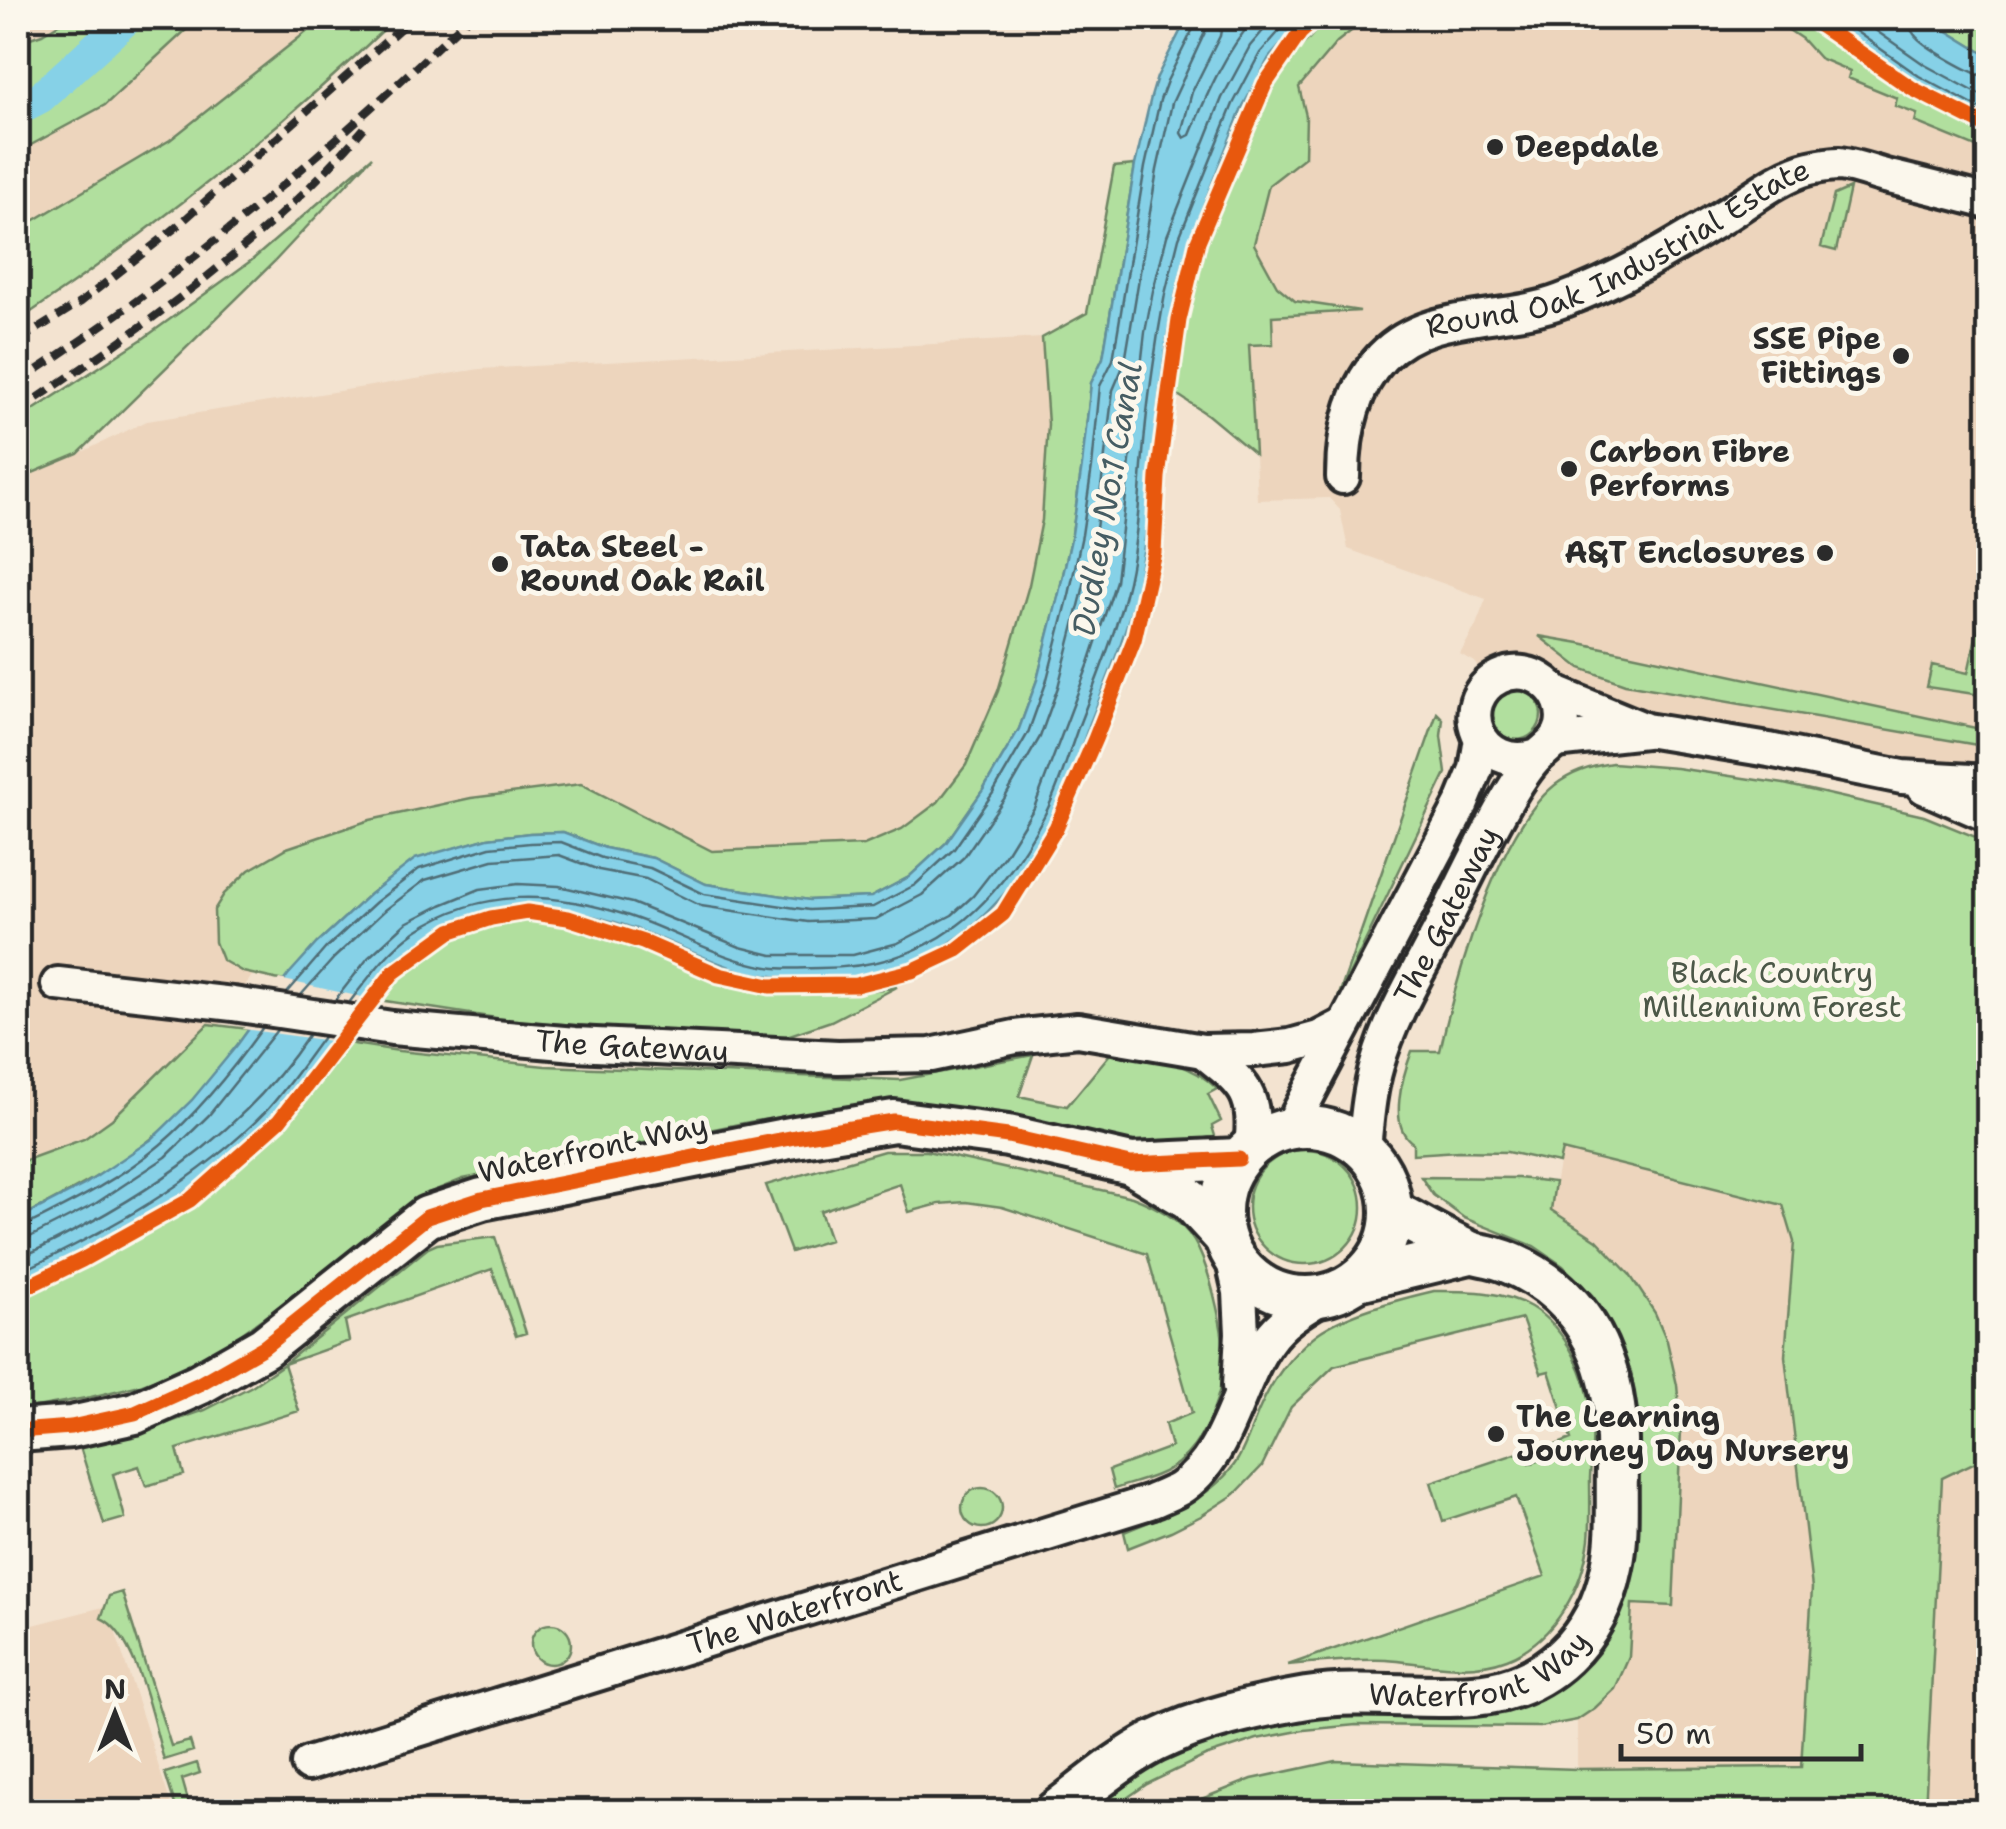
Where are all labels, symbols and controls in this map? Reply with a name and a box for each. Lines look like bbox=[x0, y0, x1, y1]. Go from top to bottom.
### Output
place label: Deepdale bbox=[1515, 126, 1659, 167]
marker: Deepdale bbox=[1484, 136, 1506, 158]
street label: Round Oak Industrial Estate bbox=[1421, 148, 1815, 348]
place label: SSE Pipe Fittings bbox=[1753, 318, 1881, 393]
marker: SSE Pipe Fittings bbox=[1890, 345, 1912, 367]
water label: Dudley No.1 Canal bbox=[1061, 359, 1152, 639]
place label: Carbon Fibre Performs bbox=[1589, 431, 1790, 506]
marker: Carbon Fibre Performs bbox=[1558, 458, 1580, 480]
place label: Tata Steel - Round Oak Rail bbox=[520, 526, 765, 601]
place label: A&T Enclosures bbox=[1565, 532, 1805, 573]
marker: A&T Enclosures bbox=[1814, 542, 1836, 564]
marker: Tata Steel - Round Oak Rail bbox=[489, 553, 511, 575]
street label: The Gateway bbox=[1384, 819, 1509, 1010]
park label: Black Country Millennium Forest bbox=[1642, 952, 1902, 1027]
street label: The Gateway bbox=[534, 1020, 730, 1072]
street label: Waterfront Way bbox=[474, 1104, 711, 1193]
place label: The Learning Journey Day Nursery bbox=[1516, 1396, 1849, 1471]
marker: The Learning Journey Day Nursery bbox=[1485, 1423, 1507, 1445]
street label: The Waterfront bbox=[682, 1559, 908, 1665]
street label: Waterfront Way bbox=[1368, 1622, 1599, 1716]
north arrow bbox=[65, 1664, 165, 1764]
text: N bbox=[104, 1670, 126, 1708]
scale bar bbox=[1621, 1699, 1861, 1761]
text: 50 m bbox=[1636, 1713, 1711, 1754]

